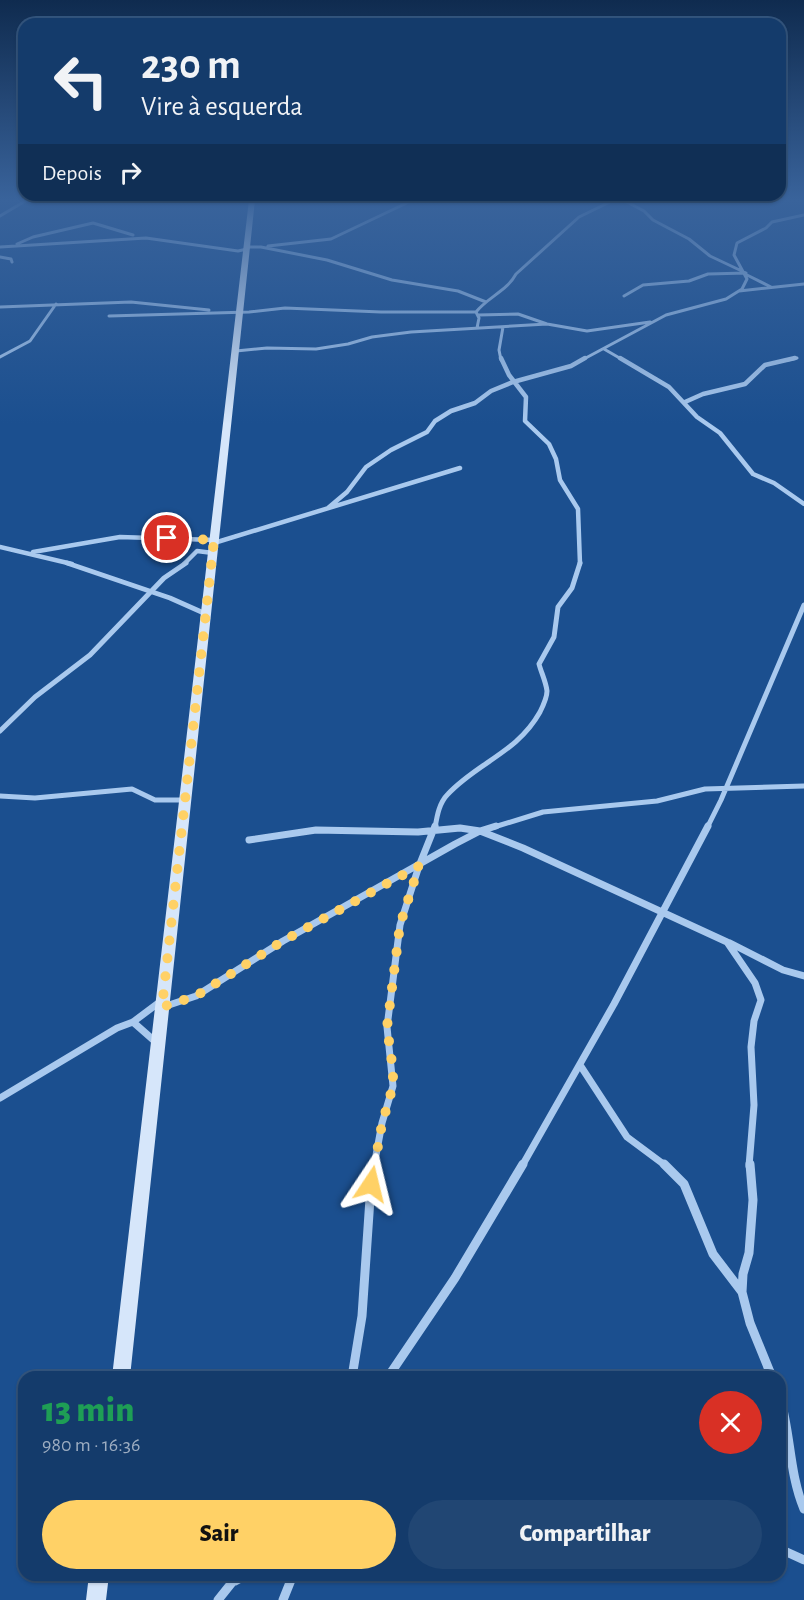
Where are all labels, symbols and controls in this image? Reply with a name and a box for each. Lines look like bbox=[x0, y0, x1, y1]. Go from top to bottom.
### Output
icon: left bbox=[42, 42, 120, 120]
text: 230 m bbox=[141, 44, 241, 86]
text: Vire à esquerda bbox=[141, 93, 303, 120]
icon: right bbox=[114, 156, 147, 189]
text: Depois bbox=[42, 162, 102, 184]
pin bbox=[141, 512, 192, 563]
icon: arrive bbox=[150, 521, 183, 554]
position arrow bbox=[339, 1152, 403, 1216]
button: close bbox=[699, 1391, 762, 1454]
text: 13 min bbox=[42, 1392, 134, 1428]
text: 980 m · 16:36 bbox=[42, 1435, 140, 1455]
button: Sair bbox=[42, 1500, 396, 1569]
button: Compartilhar bbox=[408, 1500, 762, 1569]

